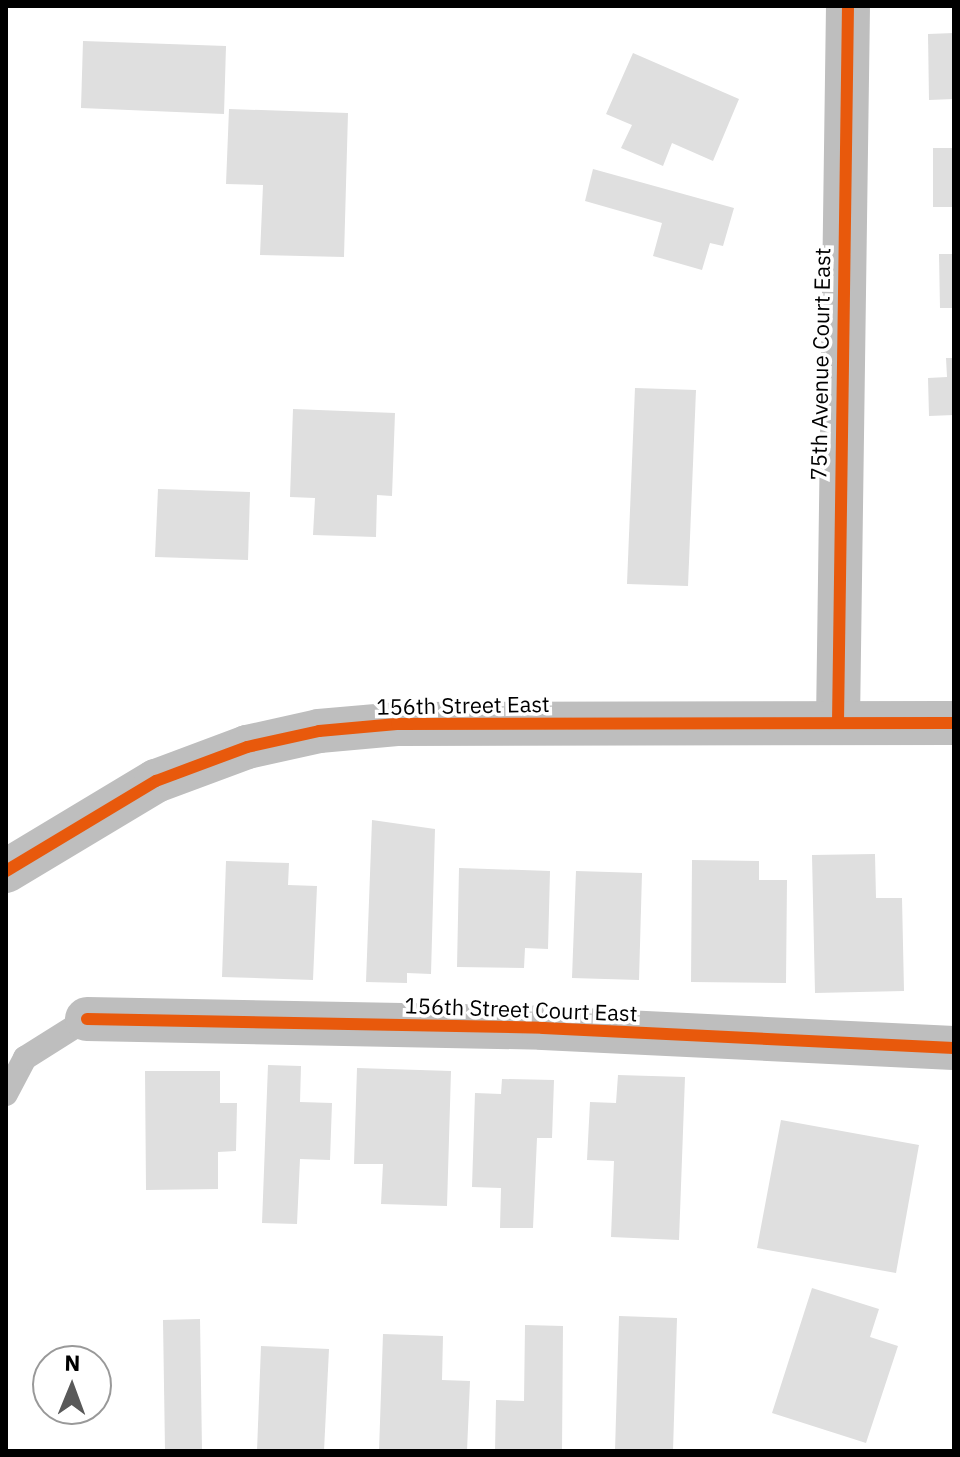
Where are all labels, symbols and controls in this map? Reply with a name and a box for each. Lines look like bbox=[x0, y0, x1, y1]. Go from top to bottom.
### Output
street label: 75th Avenue Court East bbox=[805, 247, 835, 481]
street label: 156th Street East bbox=[376, 690, 550, 720]
street label: 156th Street Court East bbox=[404, 992, 638, 1026]
north arrow bbox=[32, 1345, 112, 1425]
text: N bbox=[64, 1348, 81, 1377]

